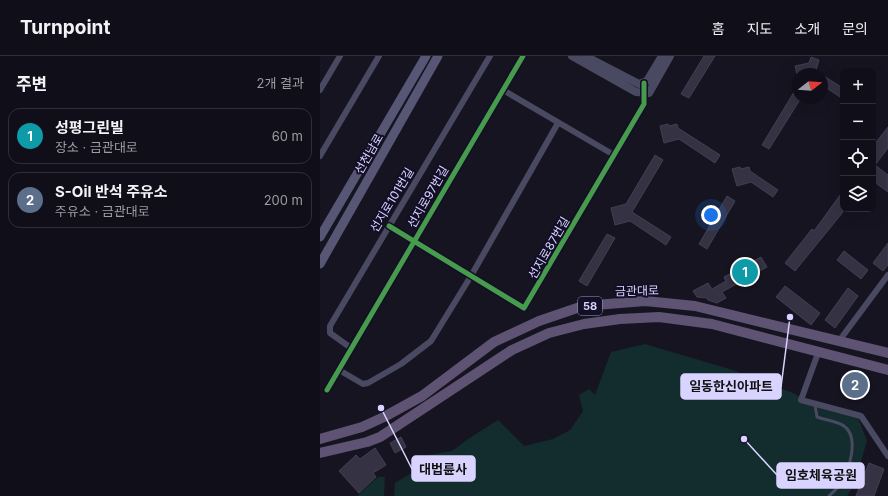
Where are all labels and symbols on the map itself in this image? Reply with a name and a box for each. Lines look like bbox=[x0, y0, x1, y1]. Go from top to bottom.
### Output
north arrow bbox=[792, 68, 828, 104]
street label: 선천남로 bbox=[351, 131, 386, 177]
street label: 선지로97번길 bbox=[404, 163, 451, 230]
street label: 선지로101번길 bbox=[366, 165, 417, 235]
your location bbox=[701, 205, 721, 225]
street label: 선지로87번길 bbox=[525, 214, 572, 282]
pin: 1 bbox=[732, 257, 758, 287]
street label: 금관대로 bbox=[615, 283, 659, 298]
road number: 58 bbox=[578, 297, 602, 315]
pin: 2 bbox=[842, 370, 868, 400]
callout: 일동한신아파트 bbox=[681, 374, 781, 399]
text: 일동한신아파트 bbox=[689, 378, 773, 394]
callout: 대법륜사 bbox=[412, 456, 475, 481]
text: 대법륜사 bbox=[419, 461, 467, 477]
callout: 임호체육공원 bbox=[777, 463, 864, 488]
text: 임호체육공원 bbox=[785, 467, 857, 483]

